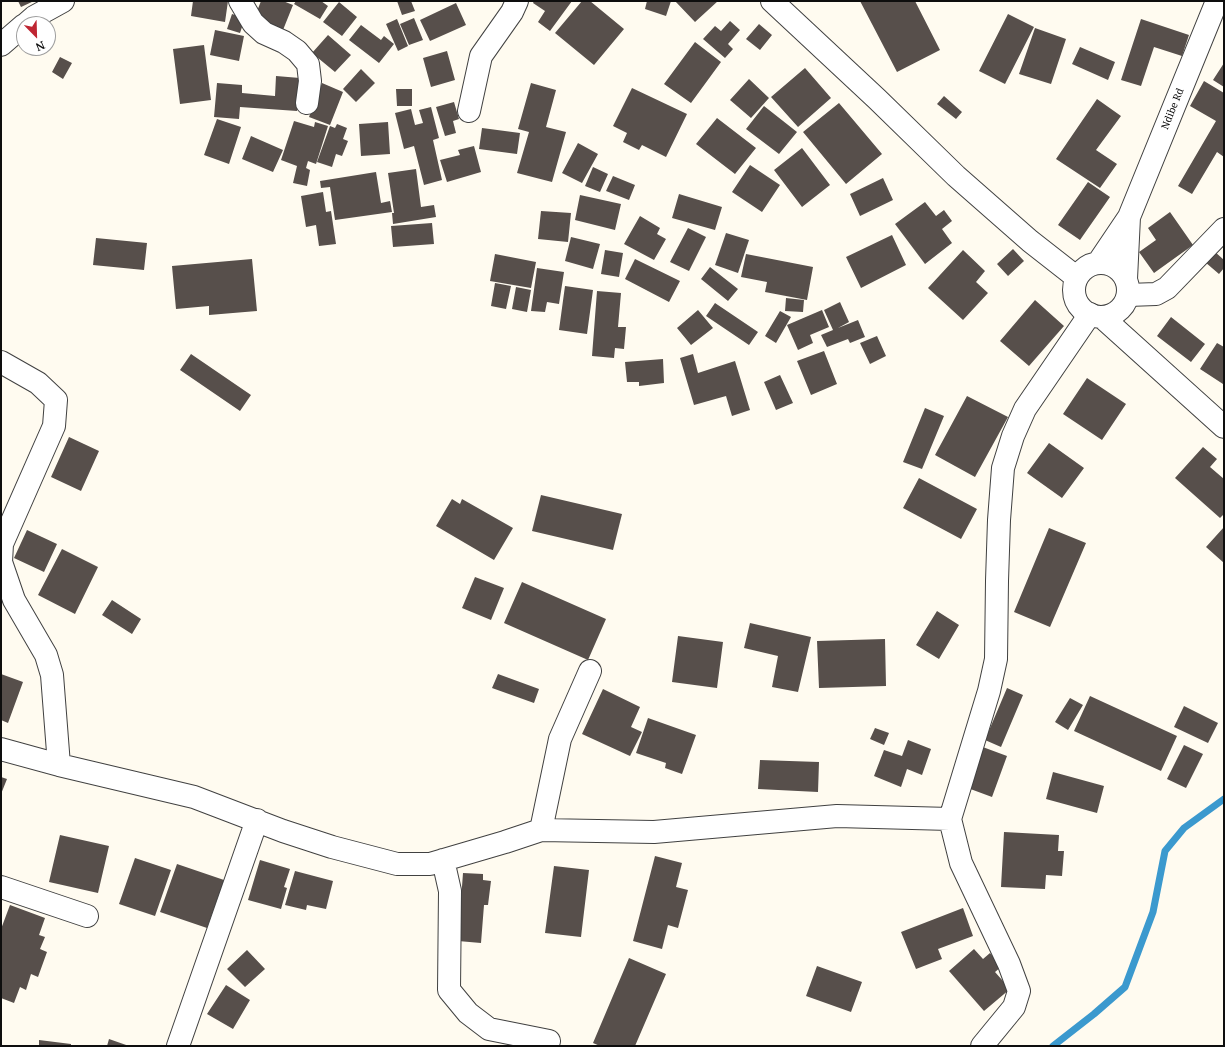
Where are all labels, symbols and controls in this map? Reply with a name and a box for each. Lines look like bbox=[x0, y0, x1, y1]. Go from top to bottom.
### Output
north arrow bbox=[16, 16, 56, 56]
text: N bbox=[34, 38, 47, 55]
street label: Ndibe Rd bbox=[1159, 86, 1187, 132]

